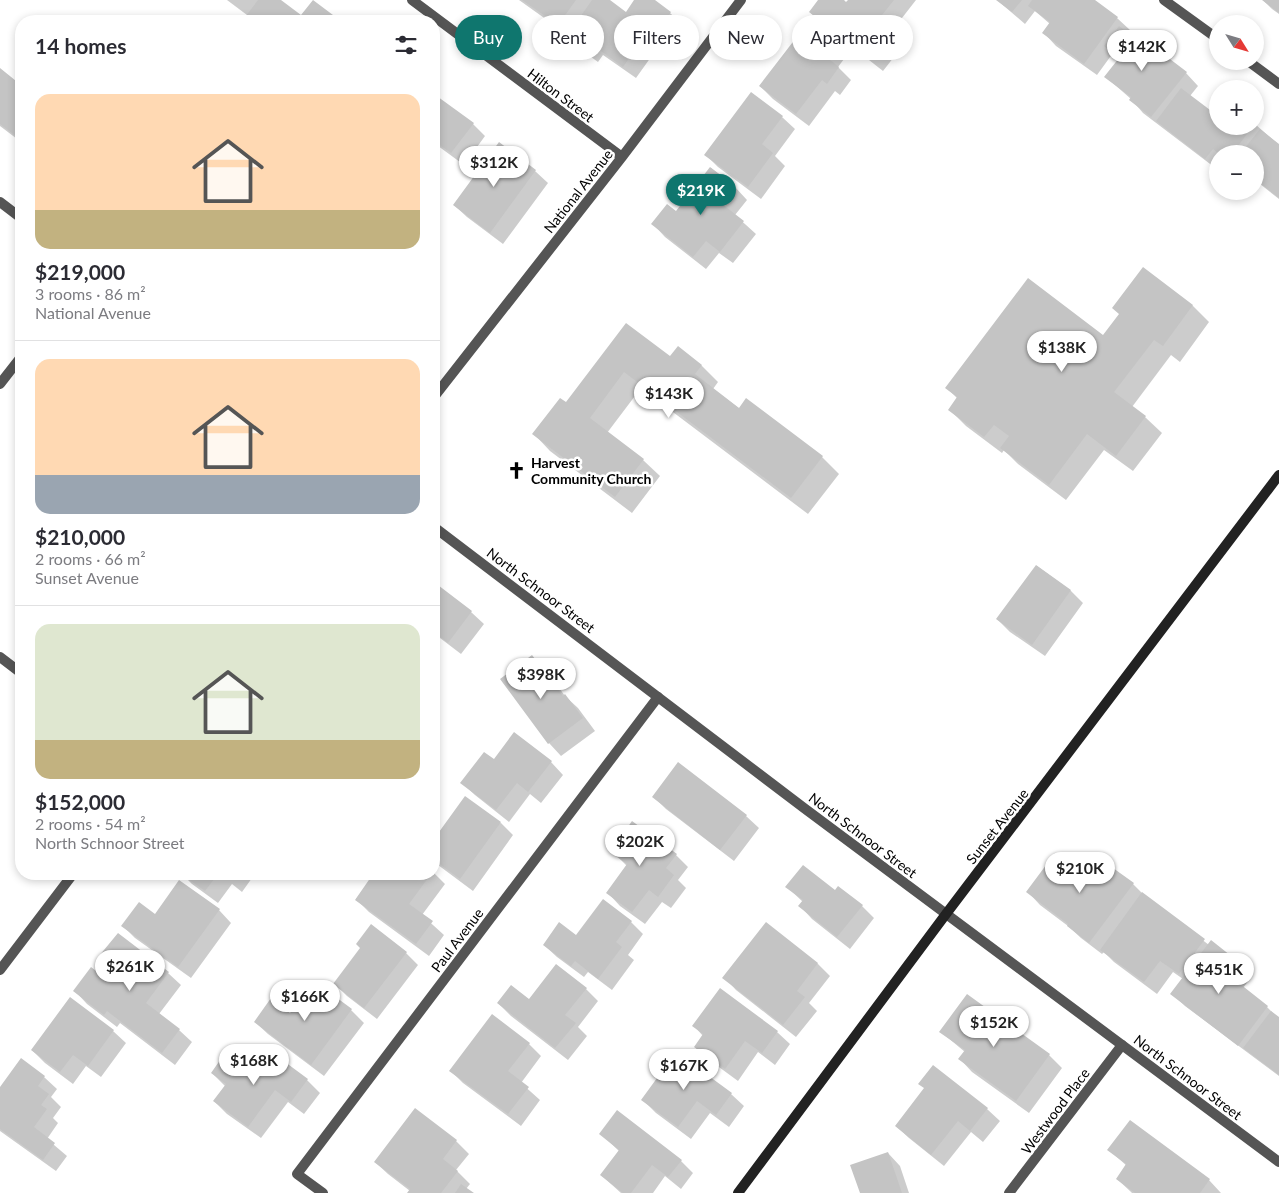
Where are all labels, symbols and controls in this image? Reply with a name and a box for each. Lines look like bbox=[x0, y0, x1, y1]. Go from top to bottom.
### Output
chip: Buy bbox=[455, 15, 522, 60]
chip: Rent bbox=[532, 15, 604, 60]
chip: Filters bbox=[614, 15, 699, 60]
chip: New bbox=[709, 15, 782, 60]
chip: Apartment bbox=[792, 15, 913, 60]
north arrow bbox=[1209, 15, 1264, 70]
map controls bbox=[1209, 15, 1264, 200]
pin: $142K bbox=[1107, 30, 1177, 72]
icon: filters bbox=[392, 31, 420, 59]
text: 14 homes bbox=[35, 33, 126, 58]
text: $142K bbox=[1118, 36, 1166, 55]
street label: Hilton Street bbox=[525, 65, 597, 125]
button: + bbox=[1209, 80, 1264, 135]
icon: home bbox=[183, 126, 273, 216]
button: − bbox=[1209, 145, 1264, 200]
pin: $312K bbox=[459, 146, 529, 188]
street label: National Avenue bbox=[540, 146, 616, 236]
text: $312K bbox=[470, 152, 518, 171]
pin: $219K bbox=[666, 174, 736, 216]
text: $219K bbox=[677, 180, 725, 199]
text: $219,000 bbox=[35, 259, 125, 284]
text: 3 rooms · 86 m² bbox=[35, 284, 146, 303]
text: National Avenue bbox=[35, 303, 151, 322]
pin: $138K bbox=[1027, 330, 1097, 373]
text: $138K bbox=[1038, 337, 1086, 356]
pin: $143K bbox=[634, 376, 704, 419]
text: $143K bbox=[645, 383, 693, 402]
icon: home bbox=[183, 392, 273, 482]
place label: Harvest Community Church bbox=[531, 454, 651, 487]
church icon: Harvest Community Church bbox=[507, 460, 527, 480]
text: $210,000 bbox=[35, 524, 125, 549]
street label: North Schnoor Street bbox=[484, 544, 598, 636]
text: 2 rooms · 66 m² bbox=[35, 549, 146, 568]
text: Sunset Avenue bbox=[35, 568, 139, 587]
icon: home bbox=[183, 657, 273, 747]
pin: $398K bbox=[506, 658, 576, 700]
text: $398K bbox=[517, 664, 565, 683]
street label: Sunset Avenue bbox=[962, 785, 1032, 867]
text: $152,000 bbox=[35, 789, 125, 814]
street label: North Schnoor Street bbox=[806, 789, 920, 881]
text: 2 rooms · 54 m² bbox=[35, 814, 146, 833]
pin: $202K bbox=[605, 824, 675, 867]
text: $202K bbox=[616, 831, 664, 850]
text: North Schnoor Street bbox=[35, 833, 185, 852]
pin: $210K bbox=[1045, 852, 1115, 894]
text: $210K bbox=[1056, 858, 1104, 877]
street label: Paul Avenue bbox=[427, 905, 487, 975]
pin: $261K bbox=[95, 950, 165, 992]
pin: $451K bbox=[1184, 952, 1254, 995]
text: $261K bbox=[106, 956, 154, 975]
text: $451K bbox=[1195, 959, 1243, 978]
pin: $166K bbox=[270, 980, 340, 1022]
text: $166K bbox=[281, 986, 329, 1005]
pin: $152K bbox=[959, 1006, 1029, 1048]
text: $152K bbox=[970, 1012, 1018, 1031]
street label: North Schnoor Street bbox=[1131, 1031, 1245, 1123]
pin: $168K bbox=[219, 1044, 289, 1086]
pin: $167K bbox=[649, 1048, 719, 1091]
text: $168K bbox=[230, 1050, 278, 1069]
text: $167K bbox=[660, 1055, 708, 1074]
street label: Westwood Place bbox=[1017, 1065, 1093, 1157]

